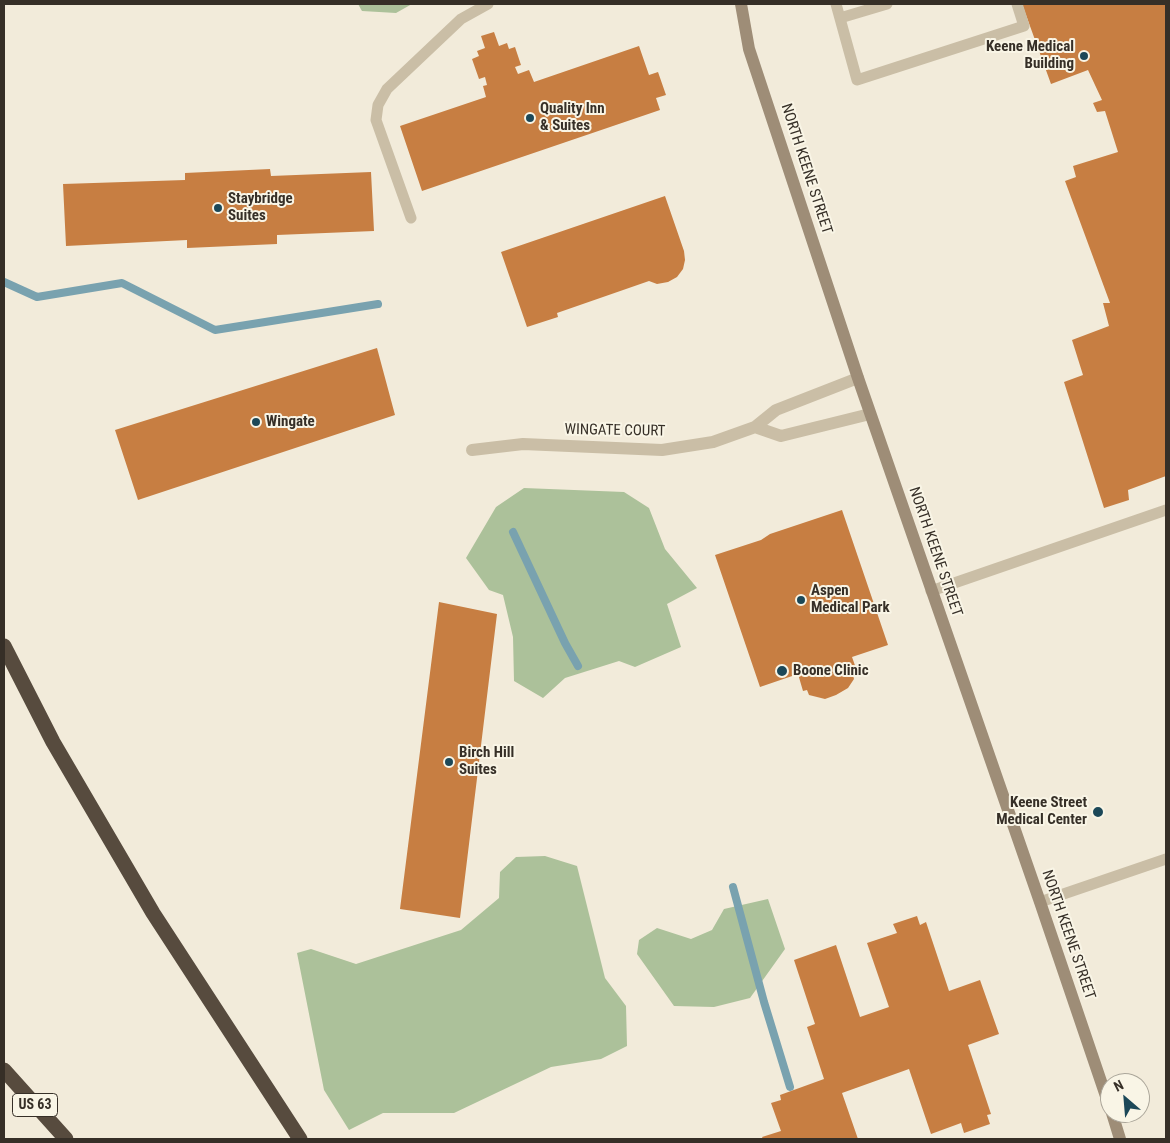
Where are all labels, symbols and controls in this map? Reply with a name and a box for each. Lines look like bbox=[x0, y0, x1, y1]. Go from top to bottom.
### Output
place label: Keene Medical Building bbox=[986, 38, 1074, 73]
marker: Keene Medical Building bbox=[1078, 50, 1090, 62]
place label: Quality Inn & Suites bbox=[540, 100, 605, 135]
street label: NORTH KEENE STREET bbox=[776, 102, 836, 236]
marker: Quality Inn & Suites bbox=[524, 112, 536, 124]
place label: Staybridge Suites bbox=[228, 190, 293, 225]
marker: Staybridge Suites bbox=[212, 202, 224, 214]
place label: Wingate bbox=[266, 413, 315, 431]
marker: Wingate bbox=[250, 416, 262, 428]
street label: WINGATE COURT bbox=[564, 421, 666, 441]
street label: NORTH KEENE STREET bbox=[904, 485, 966, 619]
place label: Aspen Medical Park bbox=[811, 582, 890, 617]
marker: Aspen Medical Park bbox=[795, 594, 807, 606]
place label: Boone Clinic bbox=[793, 662, 869, 680]
marker: Boone Clinic bbox=[775, 664, 789, 678]
place label: Birch Hill Suites bbox=[459, 744, 514, 779]
marker: Birch Hill Suites bbox=[443, 756, 455, 768]
place label: Keene Street Medical Center bbox=[996, 794, 1087, 829]
marker: Keene Street Medical Center bbox=[1091, 805, 1105, 819]
street label: NORTH KEENE STREET bbox=[1037, 868, 1099, 1002]
north arrow bbox=[1100, 1073, 1150, 1123]
text: N bbox=[1111, 1076, 1126, 1095]
road number: US 63 bbox=[12, 1094, 58, 1116]

